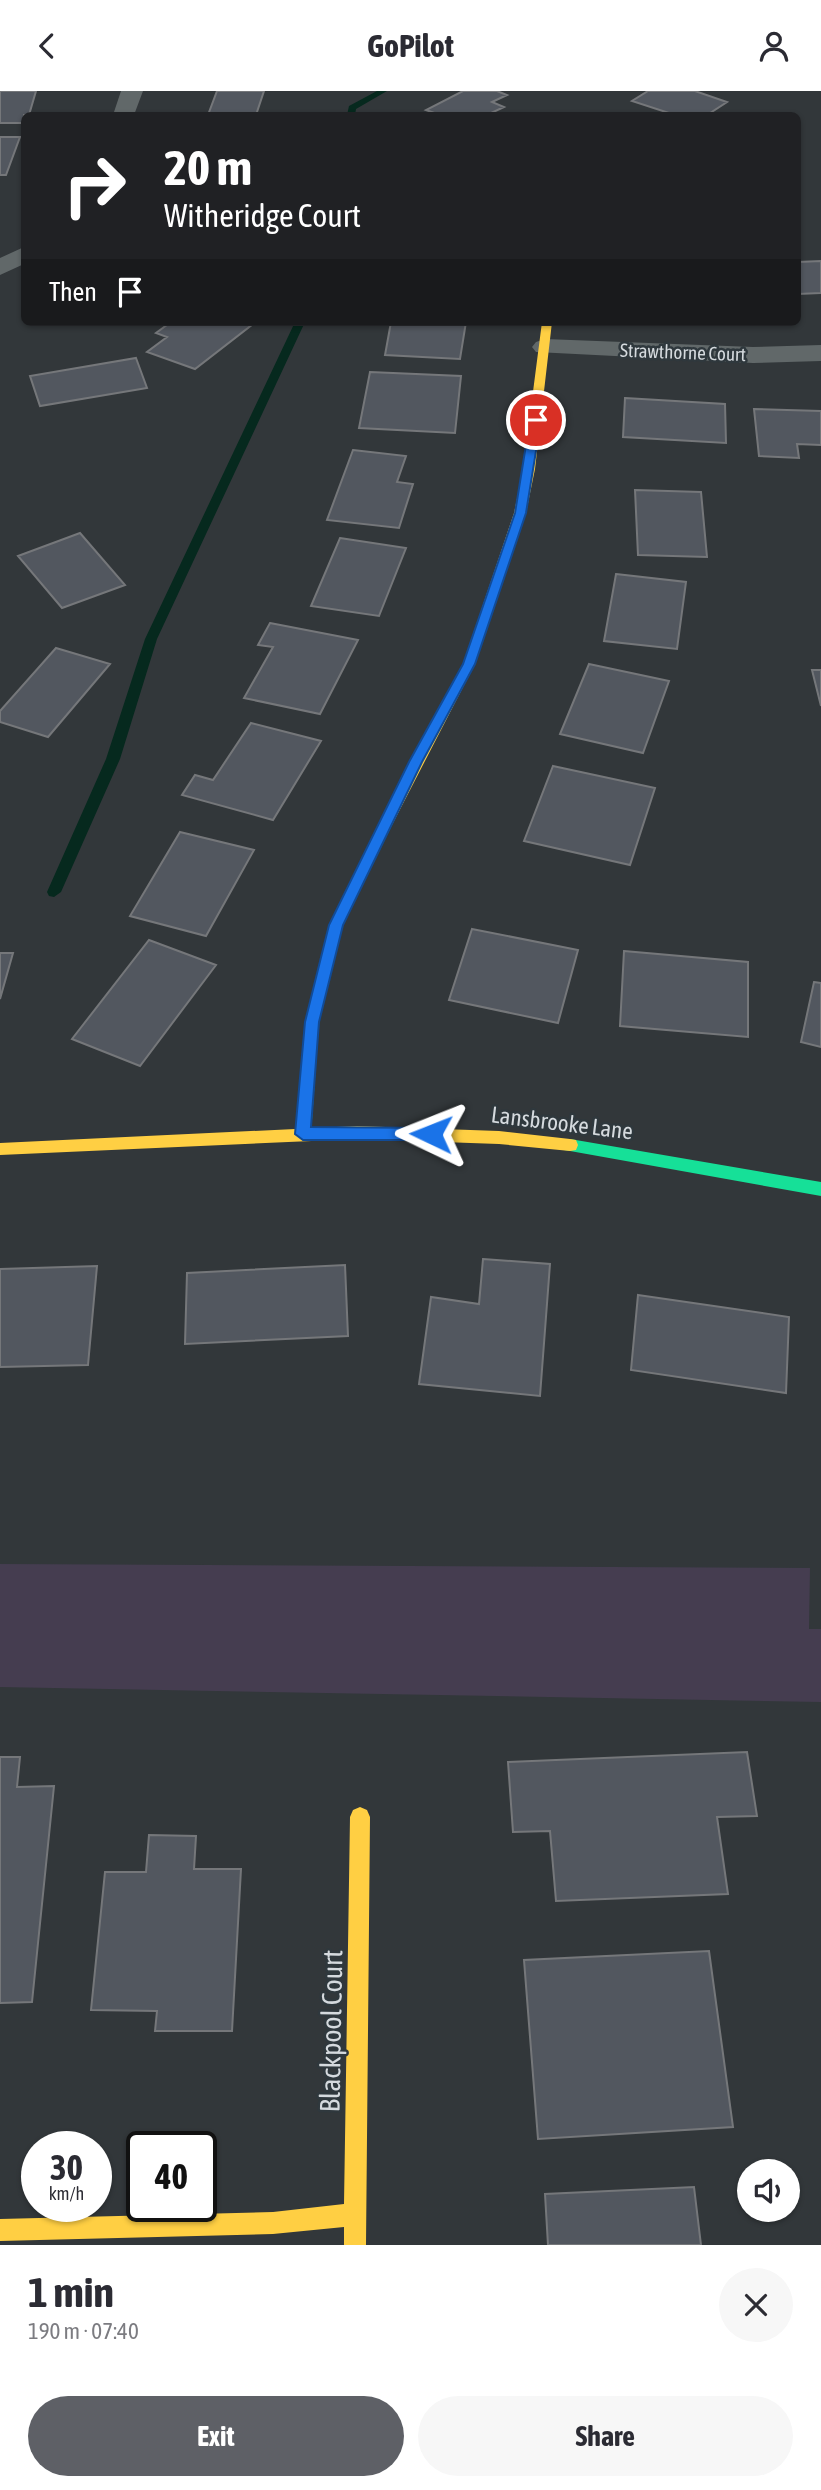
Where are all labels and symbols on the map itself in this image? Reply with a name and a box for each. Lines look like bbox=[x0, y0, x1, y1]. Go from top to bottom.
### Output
street label: Strawthorne Court bbox=[620, 339, 746, 365]
pin bbox=[506, 390, 566, 450]
position arrow bbox=[394, 1097, 468, 1171]
street label: Lansbrooke Lane bbox=[490, 1101, 634, 1145]
street label: Blackpool Court bbox=[314, 1949, 348, 2113]
speed limit sign: 40 bbox=[126, 2131, 217, 2222]

